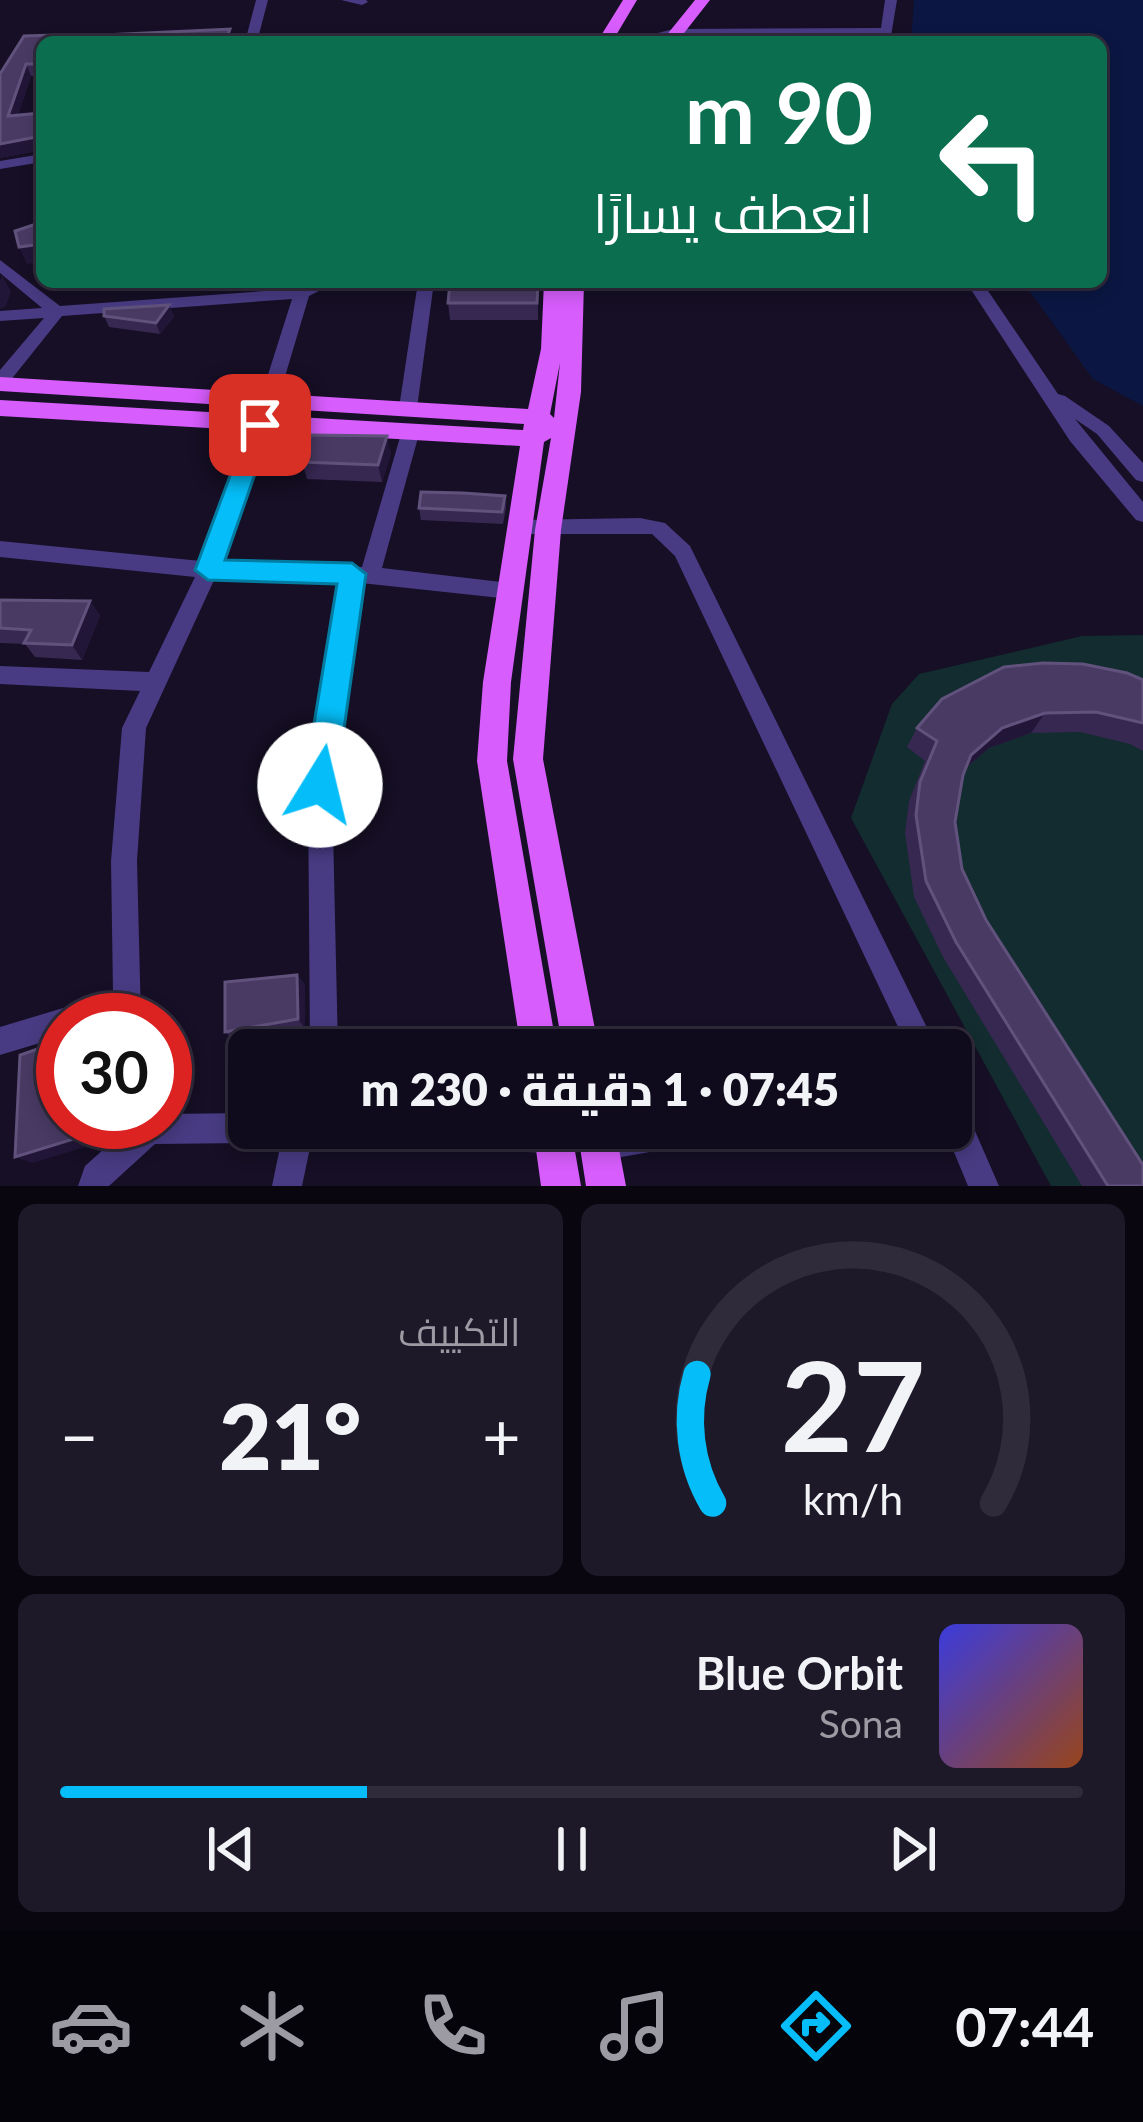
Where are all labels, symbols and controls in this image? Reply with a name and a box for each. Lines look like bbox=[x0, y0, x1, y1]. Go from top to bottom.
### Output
text: 90 m bbox=[685, 61, 873, 162]
icon: left bbox=[915, 84, 1071, 240]
text: انعطف يسارًا bbox=[593, 180, 873, 245]
pin bbox=[209, 374, 311, 476]
icon: arrive bbox=[227, 392, 293, 458]
position arrow bbox=[257, 722, 383, 848]
speed limit sign: 30 bbox=[36, 993, 192, 1149]
text: 07:45 · 1 دقيقة · 230 m bbox=[361, 1062, 839, 1116]
text: التكييف bbox=[398, 1308, 521, 1354]
text: 27 bbox=[780, 1329, 925, 1479]
text: 21° bbox=[219, 1381, 361, 1489]
text: − bbox=[60, 1396, 98, 1475]
text: + bbox=[482, 1396, 521, 1475]
text: km/h bbox=[803, 1473, 903, 1524]
text: Blue Orbit bbox=[696, 1646, 903, 1700]
text: Sona bbox=[819, 1700, 903, 1746]
icon: previous bbox=[198, 1816, 264, 1882]
icon: pause bbox=[539, 1816, 605, 1882]
icon: next bbox=[880, 1816, 946, 1882]
icon: car bbox=[49, 1984, 133, 2068]
icon: climate bbox=[230, 1984, 314, 2068]
icon: phone bbox=[411, 1984, 495, 2068]
icon: music bbox=[593, 1984, 677, 2068]
icon: directions bbox=[774, 1984, 858, 2068]
text: 07:44 bbox=[955, 1994, 1094, 2059]

